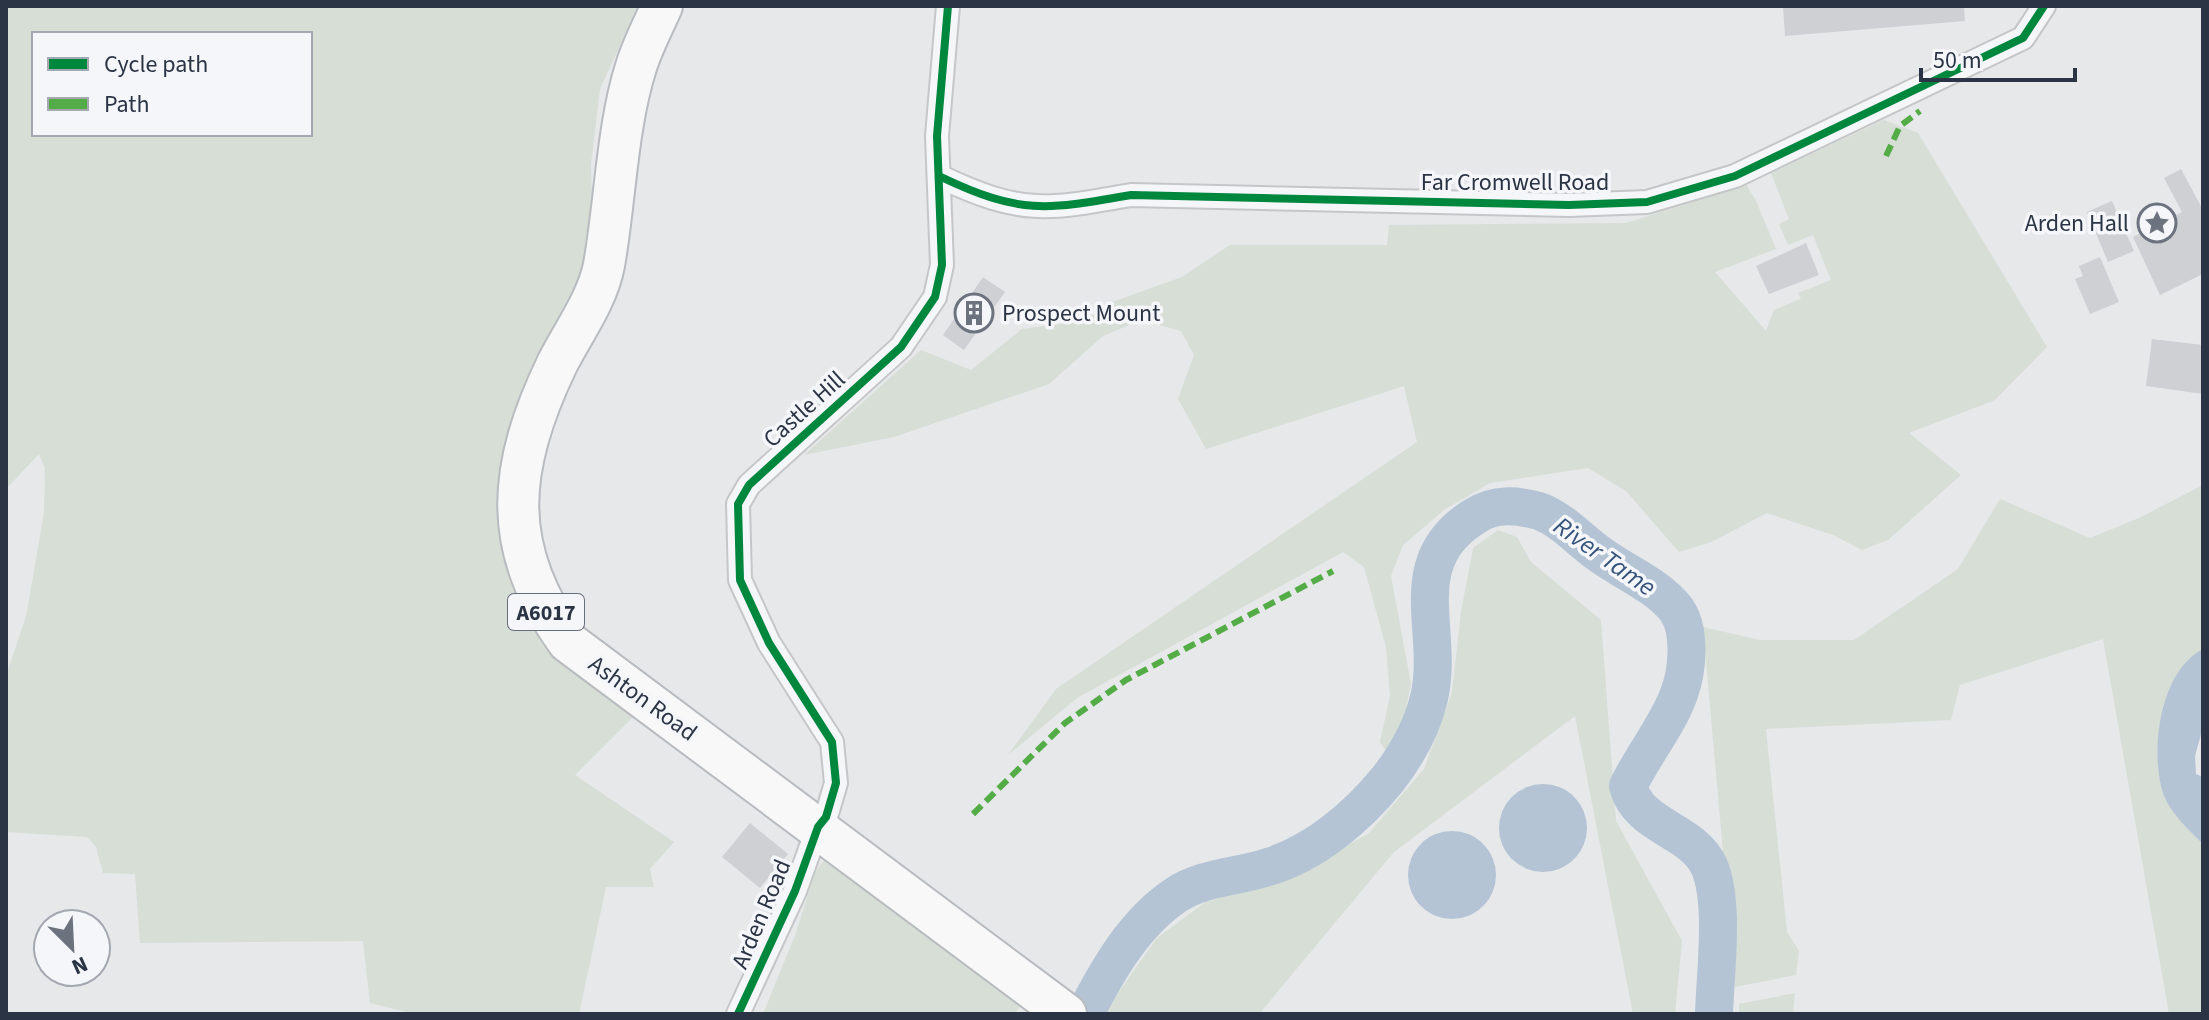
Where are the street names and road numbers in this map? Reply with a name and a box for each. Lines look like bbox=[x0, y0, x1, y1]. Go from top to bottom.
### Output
street label: Far Cromwell Road bbox=[1421, 165, 1609, 200]
street label: Castle Hill bbox=[755, 363, 853, 456]
road number: A6017 bbox=[508, 594, 584, 630]
street label: Ashton Road bbox=[581, 647, 704, 750]
street label: Arden Road bbox=[723, 854, 800, 974]

